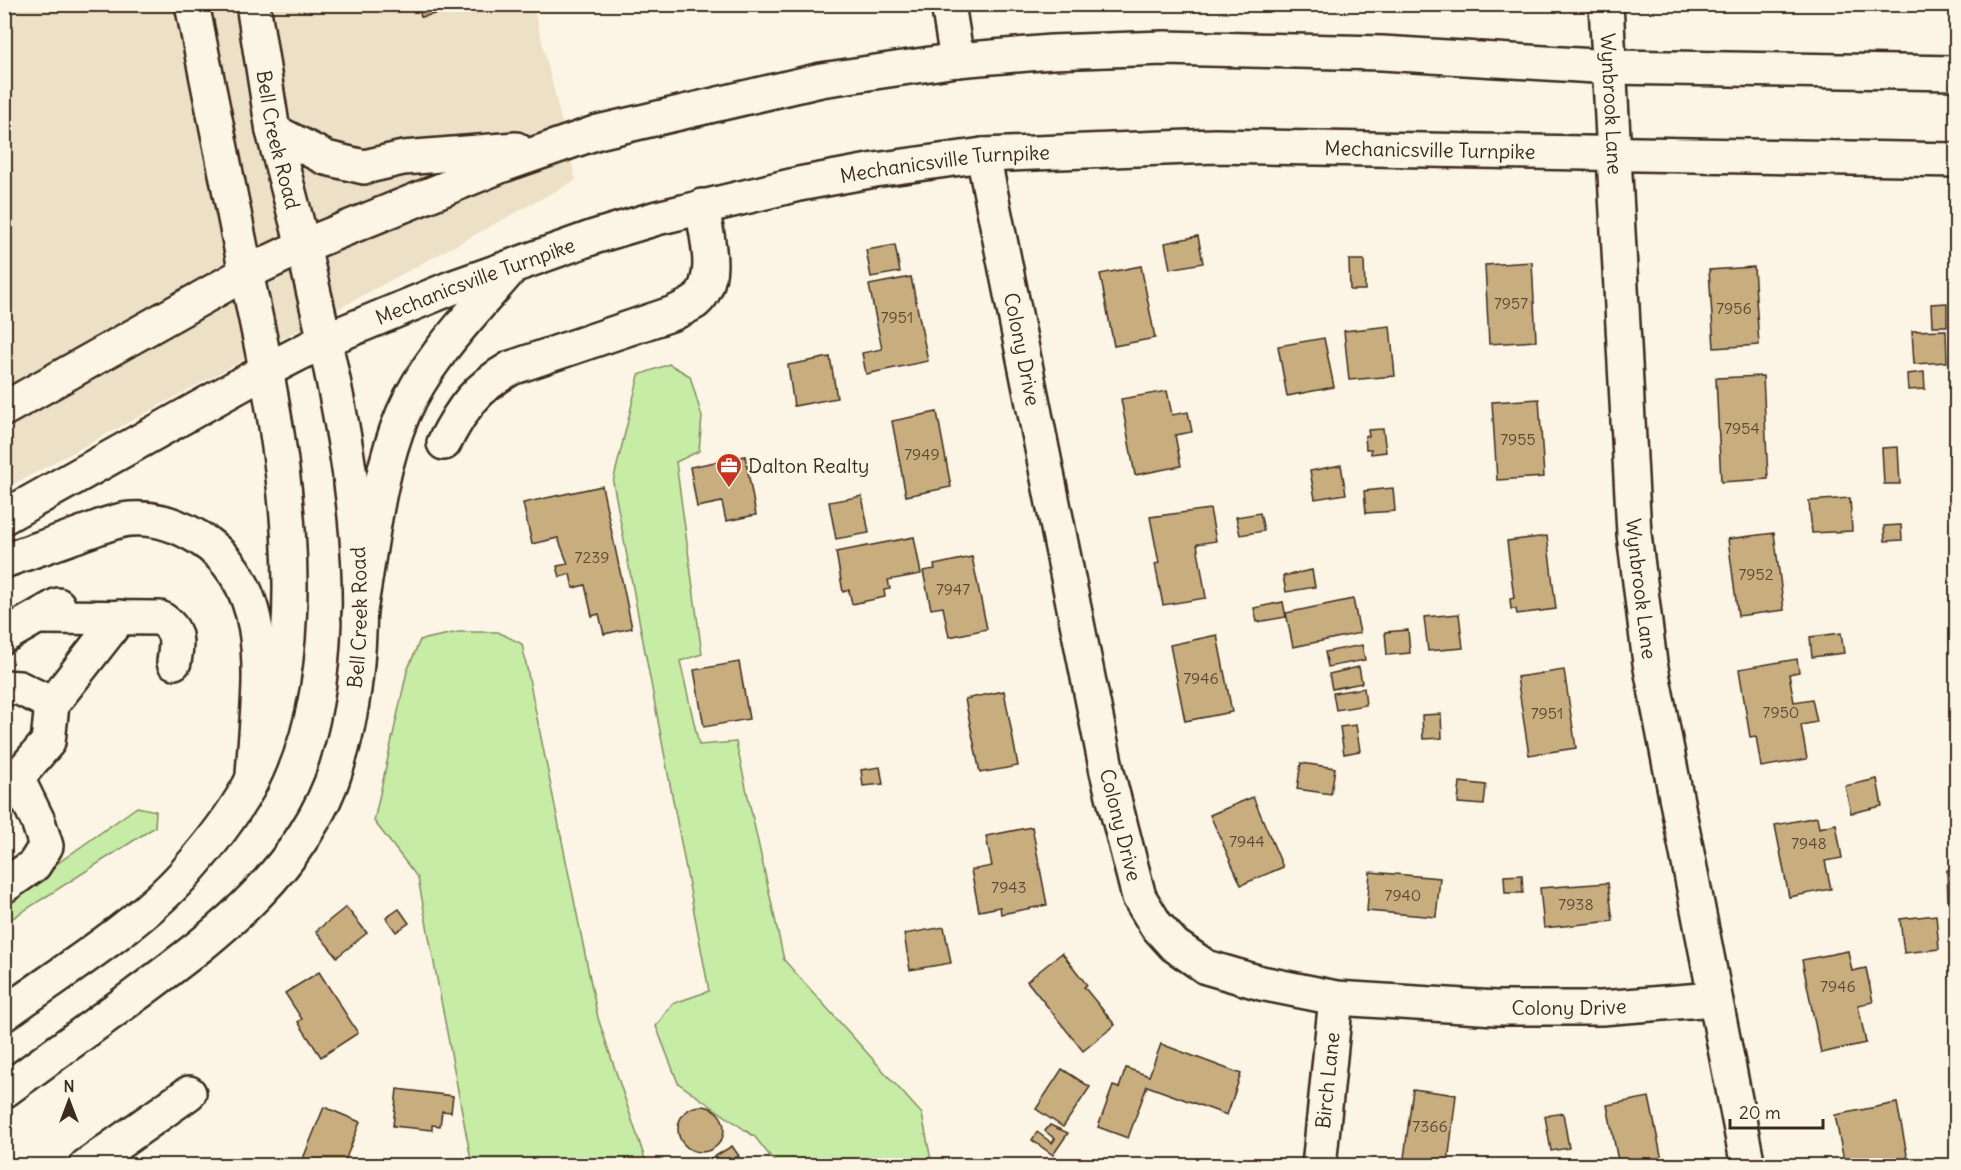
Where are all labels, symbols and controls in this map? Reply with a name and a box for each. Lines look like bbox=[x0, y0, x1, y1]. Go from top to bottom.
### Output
street label: Wynbrook Lane bbox=[1596, 32, 1628, 175]
street label: Bell Creek Road bbox=[252, 68, 306, 212]
street label: Mechanicsville Turnpike bbox=[1324, 135, 1536, 164]
street label: Mechanicsville Turnpike bbox=[838, 139, 1050, 188]
street label: Mechanicsville Turnpike bbox=[372, 232, 578, 330]
street label: Colony Drive bbox=[999, 290, 1046, 408]
house number: 7957 bbox=[1494, 293, 1528, 313]
house number: 7956 bbox=[1716, 298, 1752, 318]
house number: 7951 bbox=[881, 307, 913, 327]
house number: 7954 bbox=[1724, 418, 1760, 438]
house number: 7955 bbox=[1500, 429, 1536, 449]
house number: 7949 bbox=[904, 444, 940, 464]
office icon: Dalton Realty bbox=[714, 451, 744, 489]
place label: Dalton Realty bbox=[748, 453, 869, 478]
street label: Wynbrook Lane bbox=[1621, 518, 1662, 661]
street label: Bell Creek Road bbox=[341, 546, 372, 690]
house number: 7239 bbox=[575, 547, 609, 567]
house number: 7952 bbox=[1738, 564, 1774, 584]
house number: 7947 bbox=[936, 579, 970, 599]
house number: 7946 bbox=[1183, 668, 1219, 688]
house number: 7950 bbox=[1763, 702, 1799, 722]
house number: 7951 bbox=[1531, 703, 1563, 723]
street label: Colony Drive bbox=[1095, 766, 1147, 884]
house number: 7944 bbox=[1229, 831, 1265, 851]
house number: 7948 bbox=[1791, 833, 1827, 853]
house number: 7943 bbox=[991, 877, 1027, 897]
house number: 7940 bbox=[1385, 885, 1421, 905]
house number: 7938 bbox=[1558, 894, 1594, 914]
house number: 7946 bbox=[1820, 976, 1856, 996]
street label: Colony Drive bbox=[1512, 993, 1627, 1020]
street label: Birch Lane bbox=[1310, 1031, 1344, 1130]
north arrow bbox=[39, 1071, 99, 1131]
text: N bbox=[63, 1076, 75, 1096]
scale bar bbox=[1730, 1092, 1823, 1130]
text: 20 m bbox=[1739, 1101, 1781, 1124]
house number: 7366 bbox=[1412, 1116, 1448, 1136]

